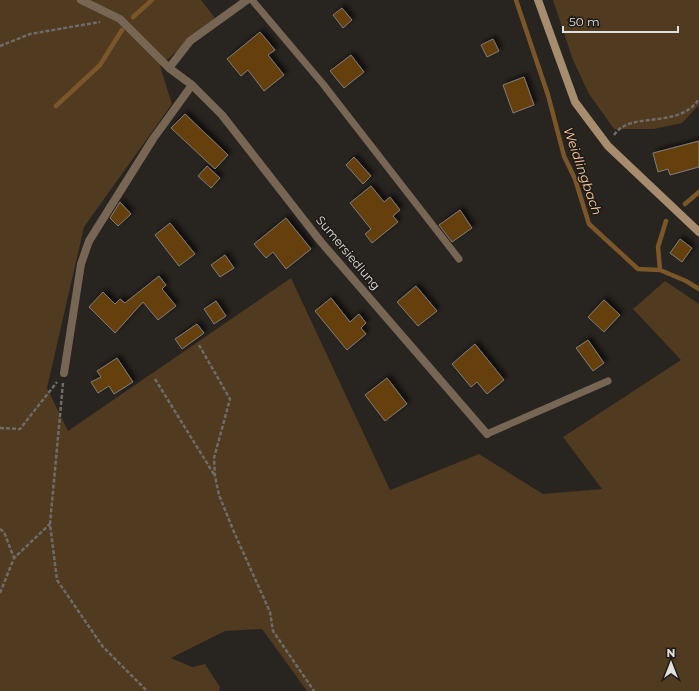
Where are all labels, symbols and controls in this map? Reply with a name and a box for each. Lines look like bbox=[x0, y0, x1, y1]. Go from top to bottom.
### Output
scale bar bbox=[563, 8, 678, 34]
text: 50 m bbox=[569, 14, 600, 29]
water label: Weidlingbach bbox=[560, 125, 606, 217]
street label: Sumersiedlung bbox=[313, 212, 384, 293]
north arrow bbox=[651, 643, 691, 683]
text: N bbox=[667, 646, 675, 660]

